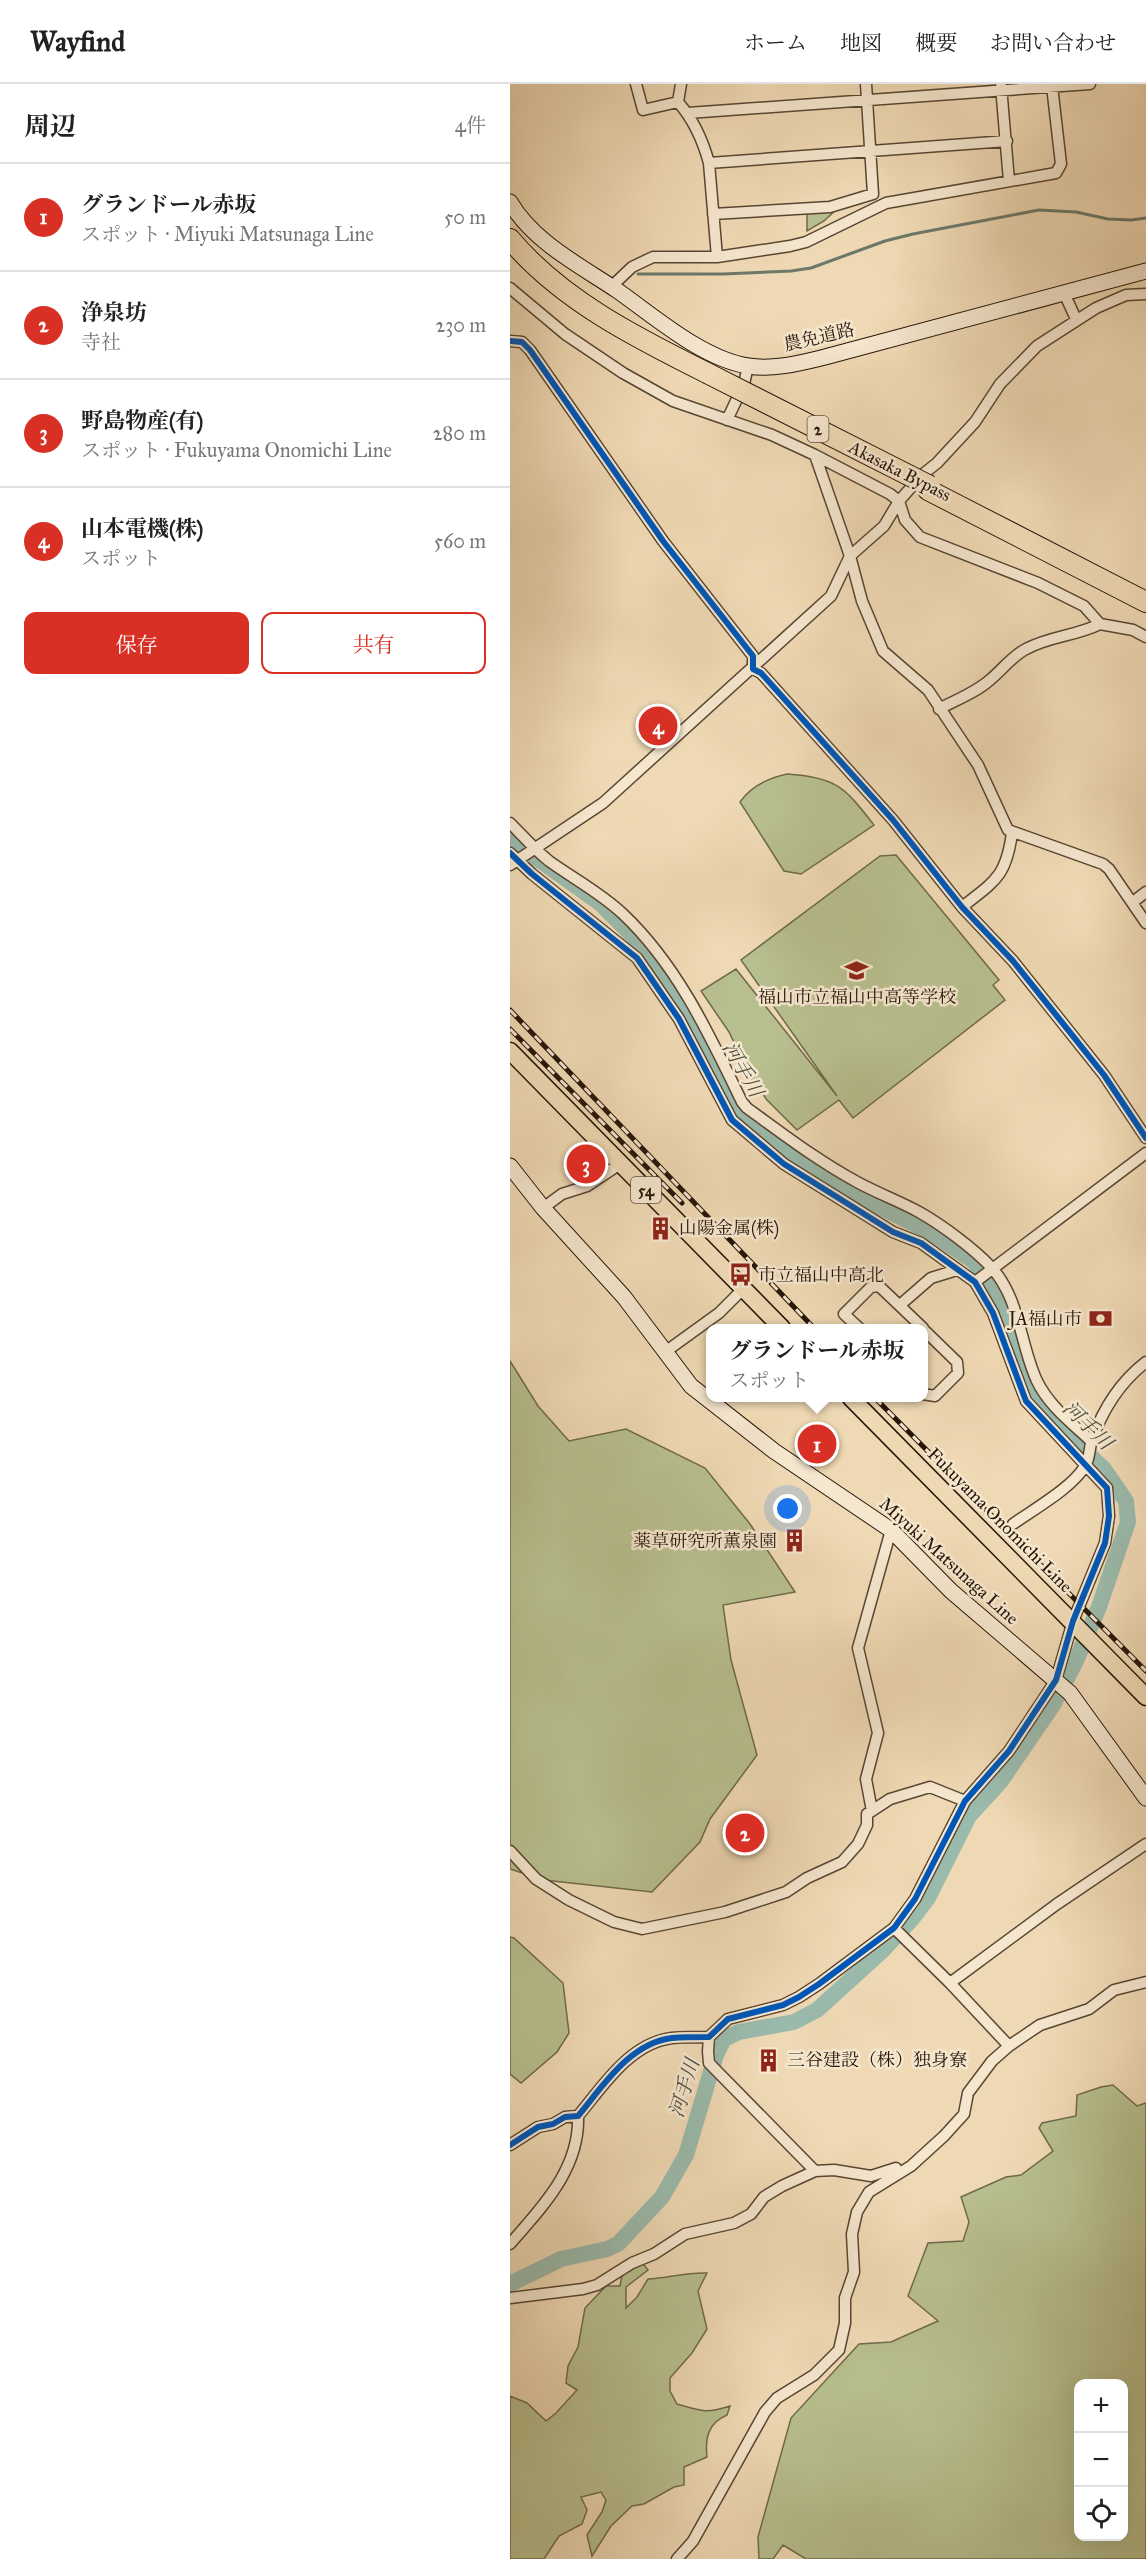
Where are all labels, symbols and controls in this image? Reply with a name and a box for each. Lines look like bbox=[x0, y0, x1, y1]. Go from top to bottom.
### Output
text: Wayfind bbox=[30, 24, 125, 59]
text: ホーム bbox=[744, 30, 807, 56]
text: 地図 bbox=[840, 30, 882, 56]
text: 概要 bbox=[915, 30, 957, 56]
text: お問い合わせ bbox=[990, 30, 1116, 56]
text: 周辺 bbox=[24, 110, 76, 142]
text: 4件 bbox=[455, 113, 486, 137]
text: グランドール赤坂 bbox=[81, 191, 257, 218]
text: 1 bbox=[40, 205, 47, 229]
text: 50 m bbox=[444, 205, 486, 229]
text: スポット · Miyuki Matsunaga Line bbox=[81, 222, 374, 246]
text: 浄泉坊 bbox=[81, 299, 147, 326]
text: 2 bbox=[39, 313, 48, 337]
text: 230 m bbox=[435, 313, 486, 337]
street label: 農免道路 bbox=[781, 318, 857, 356]
text: 寺社 bbox=[81, 330, 121, 354]
text: 野島物産(有) bbox=[81, 407, 203, 434]
road number: 2 bbox=[808, 416, 828, 442]
text: 3 bbox=[40, 421, 48, 445]
text: 280 m bbox=[433, 421, 486, 445]
street label: Akasaka Bypass bbox=[844, 435, 955, 506]
text: スポット · Fukuyama Onomichi Line bbox=[81, 438, 392, 462]
text: 山本電機(株) bbox=[81, 515, 203, 542]
text: 4 bbox=[38, 529, 49, 553]
text: 560 m bbox=[434, 529, 486, 553]
text: スポット bbox=[81, 546, 161, 570]
button: 保存 bbox=[24, 612, 249, 674]
button: 共有 bbox=[261, 612, 486, 674]
pin: 4 bbox=[638, 704, 678, 748]
school or university icon: 福山市立福山中高等学校 bbox=[844, 958, 870, 984]
place label: 福山市立福山中高等学校 bbox=[758, 986, 956, 1008]
water label: 河手川 bbox=[718, 1037, 769, 1103]
pin: 3 bbox=[566, 1142, 606, 1186]
road number: 54 bbox=[631, 1177, 661, 1203]
building icon: 山陽金属(株) bbox=[648, 1215, 674, 1241]
place label: 山陽金属(株) bbox=[679, 1217, 779, 1240]
bus stop icon: 市立福山中高北 bbox=[727, 1262, 753, 1288]
place label: 市立福山中高北 bbox=[758, 1264, 884, 1286]
bank icon: JA福山市 bbox=[1087, 1306, 1113, 1332]
place label: JA福山市 bbox=[1007, 1308, 1082, 1331]
popup bbox=[706, 1324, 928, 1402]
text: グランドール赤坂 bbox=[729, 1337, 905, 1364]
text: スポット bbox=[729, 1368, 809, 1392]
water label: 河手川 bbox=[1058, 1396, 1119, 1456]
pin: 1 bbox=[798, 1422, 836, 1466]
street label: Fukuyama Onomichi Line bbox=[923, 1443, 1077, 1597]
street label: Miyuki Matsunaga Line bbox=[874, 1493, 1023, 1630]
your location bbox=[773, 1494, 802, 1523]
building icon: 薬草研究所薫泉園 bbox=[782, 1528, 808, 1554]
place label: 薬草研究所薫泉園 bbox=[633, 1530, 777, 1552]
pin: 2 bbox=[726, 1810, 764, 1856]
building icon: 三谷建設（株）独身寮 bbox=[756, 2047, 782, 2073]
place label: 三谷建設（株）独身寮 bbox=[787, 2049, 967, 2071]
water label: 河手川 bbox=[664, 2054, 705, 2120]
map controls bbox=[1074, 2379, 1128, 2541]
button: + bbox=[1074, 2379, 1128, 2433]
button: − bbox=[1074, 2433, 1128, 2487]
button: locate bbox=[1074, 2487, 1128, 2541]

